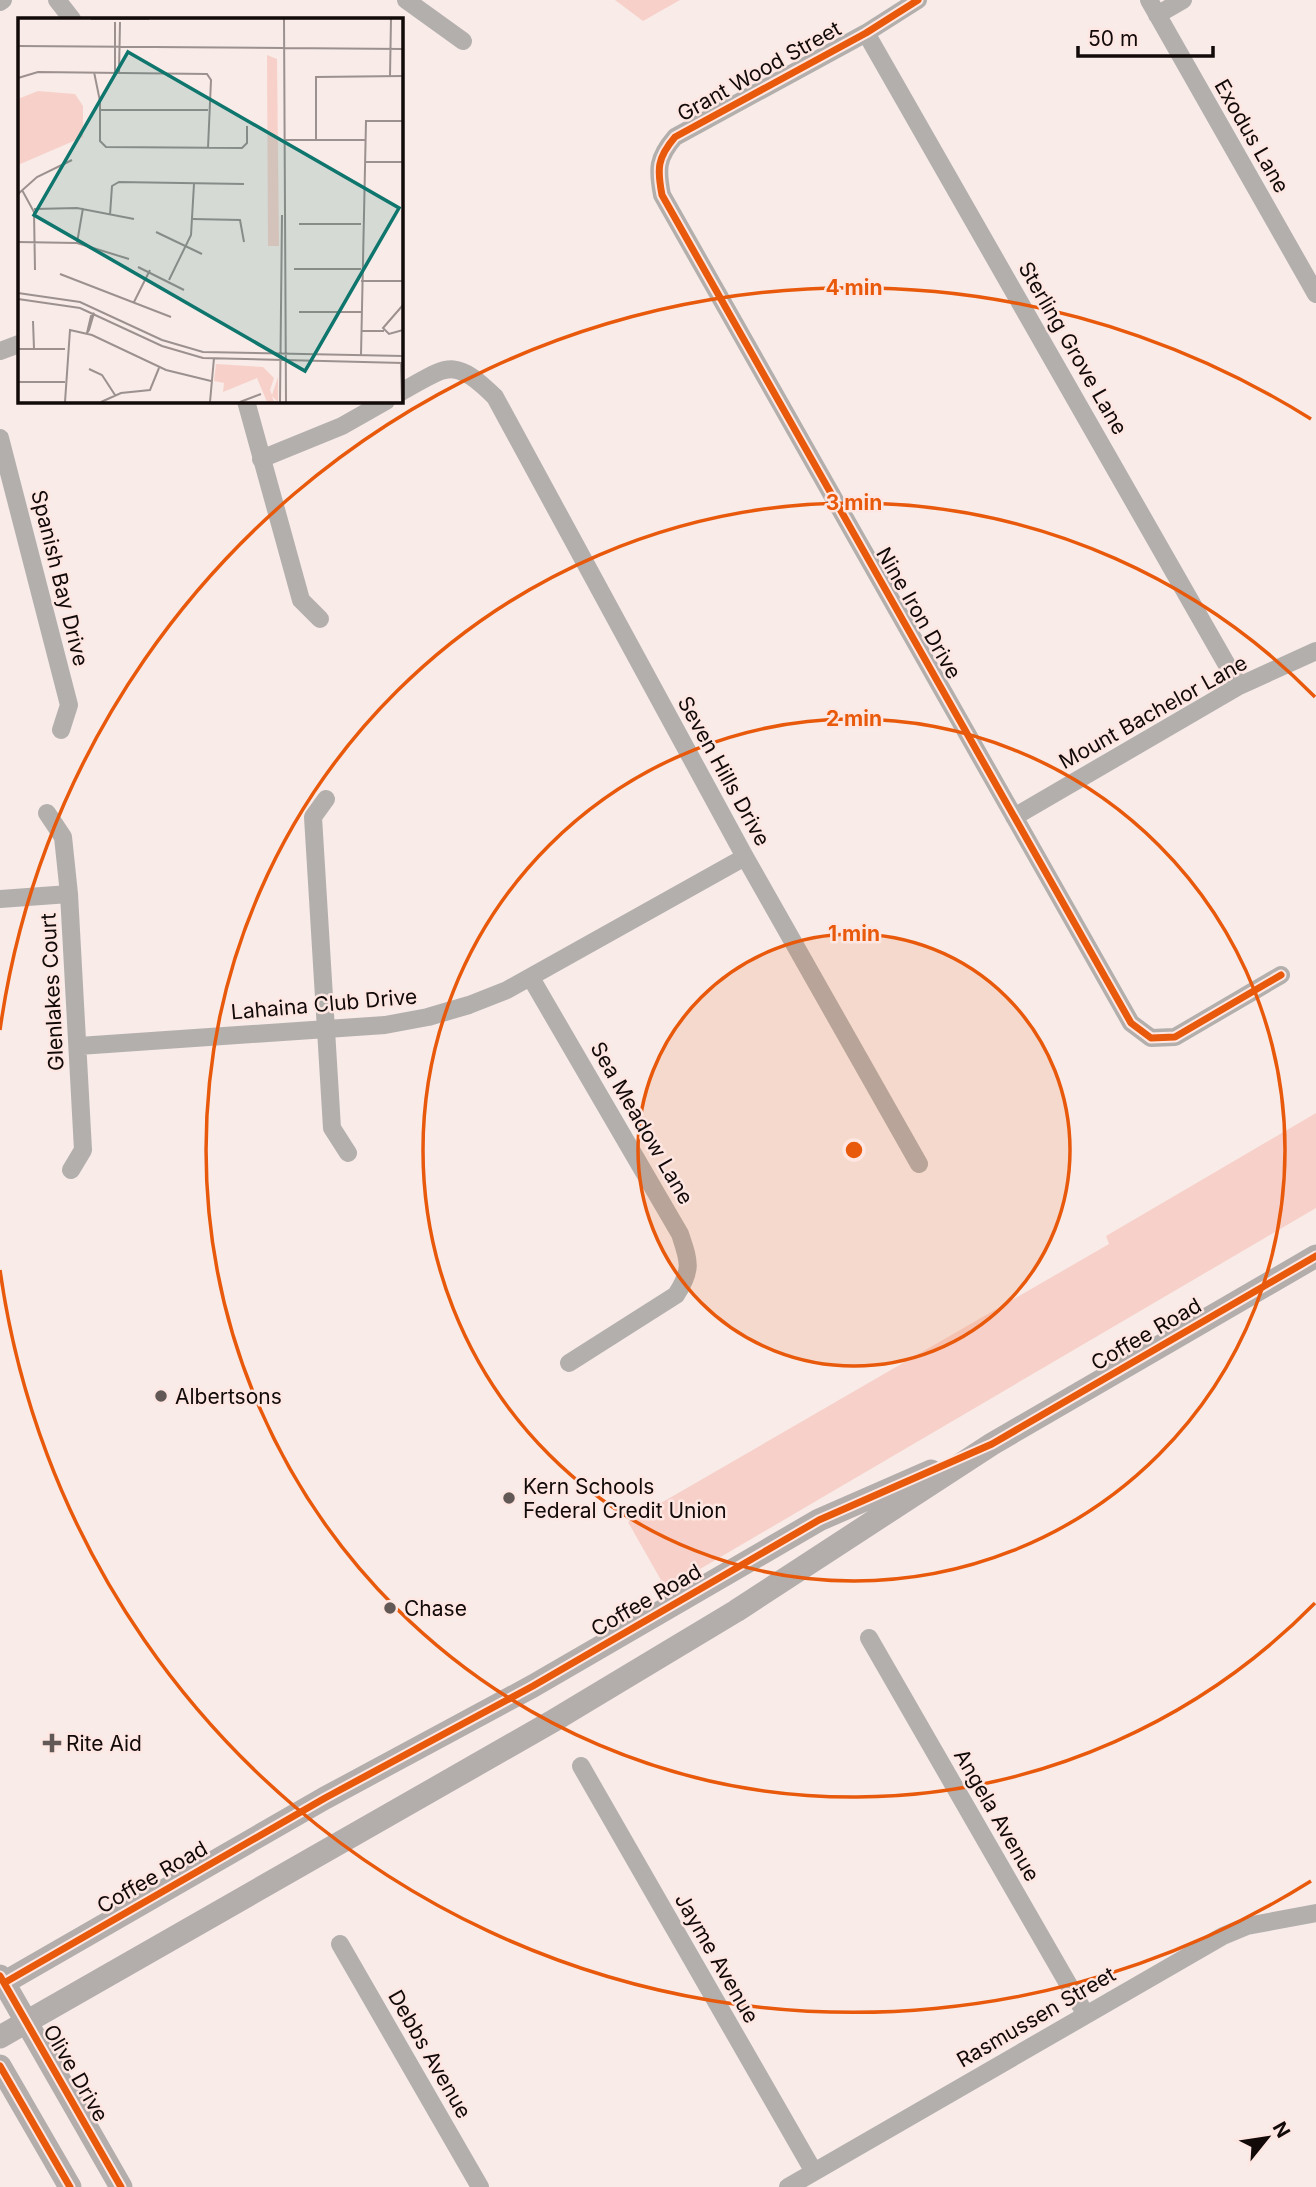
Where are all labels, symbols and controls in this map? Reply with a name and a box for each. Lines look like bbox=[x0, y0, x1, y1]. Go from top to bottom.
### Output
scale bar bbox=[1078, 14, 1213, 58]
street label: Grant Wood Street bbox=[673, 16, 845, 126]
inset map bbox=[18, 18, 402, 402]
text: 50 m bbox=[1088, 26, 1138, 51]
street label: Exodus Lane bbox=[1209, 75, 1295, 197]
street label: Sterling Grove Lane bbox=[1013, 257, 1133, 439]
text: 4 min bbox=[825, 275, 883, 300]
street label: Spanish Bay Drive bbox=[26, 488, 94, 668]
text: 3 min bbox=[826, 490, 882, 515]
street label: Nine Iron Drive bbox=[871, 543, 967, 683]
street label: Mount Bachelor Lane bbox=[1055, 650, 1251, 774]
street label: Seven Hills Drive bbox=[673, 692, 775, 850]
text: 2 min bbox=[826, 706, 882, 731]
street label: Glenlakes Court bbox=[35, 912, 69, 1072]
text: 1 min bbox=[828, 921, 880, 946]
street label: Lahaina Club Drive bbox=[230, 983, 418, 1025]
street label: Sea Meadow Lane bbox=[585, 1037, 699, 1209]
centre of rings bbox=[842, 1138, 866, 1162]
street label: Coffee Road bbox=[1086, 1292, 1206, 1376]
place label: Albertsons bbox=[175, 1384, 282, 1409]
marker: Albertsons bbox=[153, 1388, 169, 1404]
place label: Kern Schools Federal Credit Union bbox=[523, 1474, 727, 1523]
marker: Kern Schools Federal Credit Union bbox=[501, 1490, 517, 1506]
street label: Coffee Road bbox=[586, 1558, 706, 1642]
place label: Chase bbox=[404, 1596, 467, 1621]
marker: Chase bbox=[382, 1600, 398, 1616]
place label: Rite Aid bbox=[66, 1731, 142, 1756]
marker: Rite Aid bbox=[44, 1735, 60, 1751]
street label: Angela Avenue bbox=[949, 1744, 1045, 1886]
street label: Coffee Road bbox=[92, 1835, 212, 1919]
street label: Jayme Avenue bbox=[670, 1889, 764, 2027]
street label: Rasmussen Street bbox=[952, 1961, 1120, 2073]
street label: Debbs Avenue bbox=[383, 1985, 477, 2123]
street label: Olive Drive bbox=[38, 2020, 114, 2126]
north arrow bbox=[1232, 2103, 1302, 2173]
text: N bbox=[1268, 2118, 1295, 2142]

